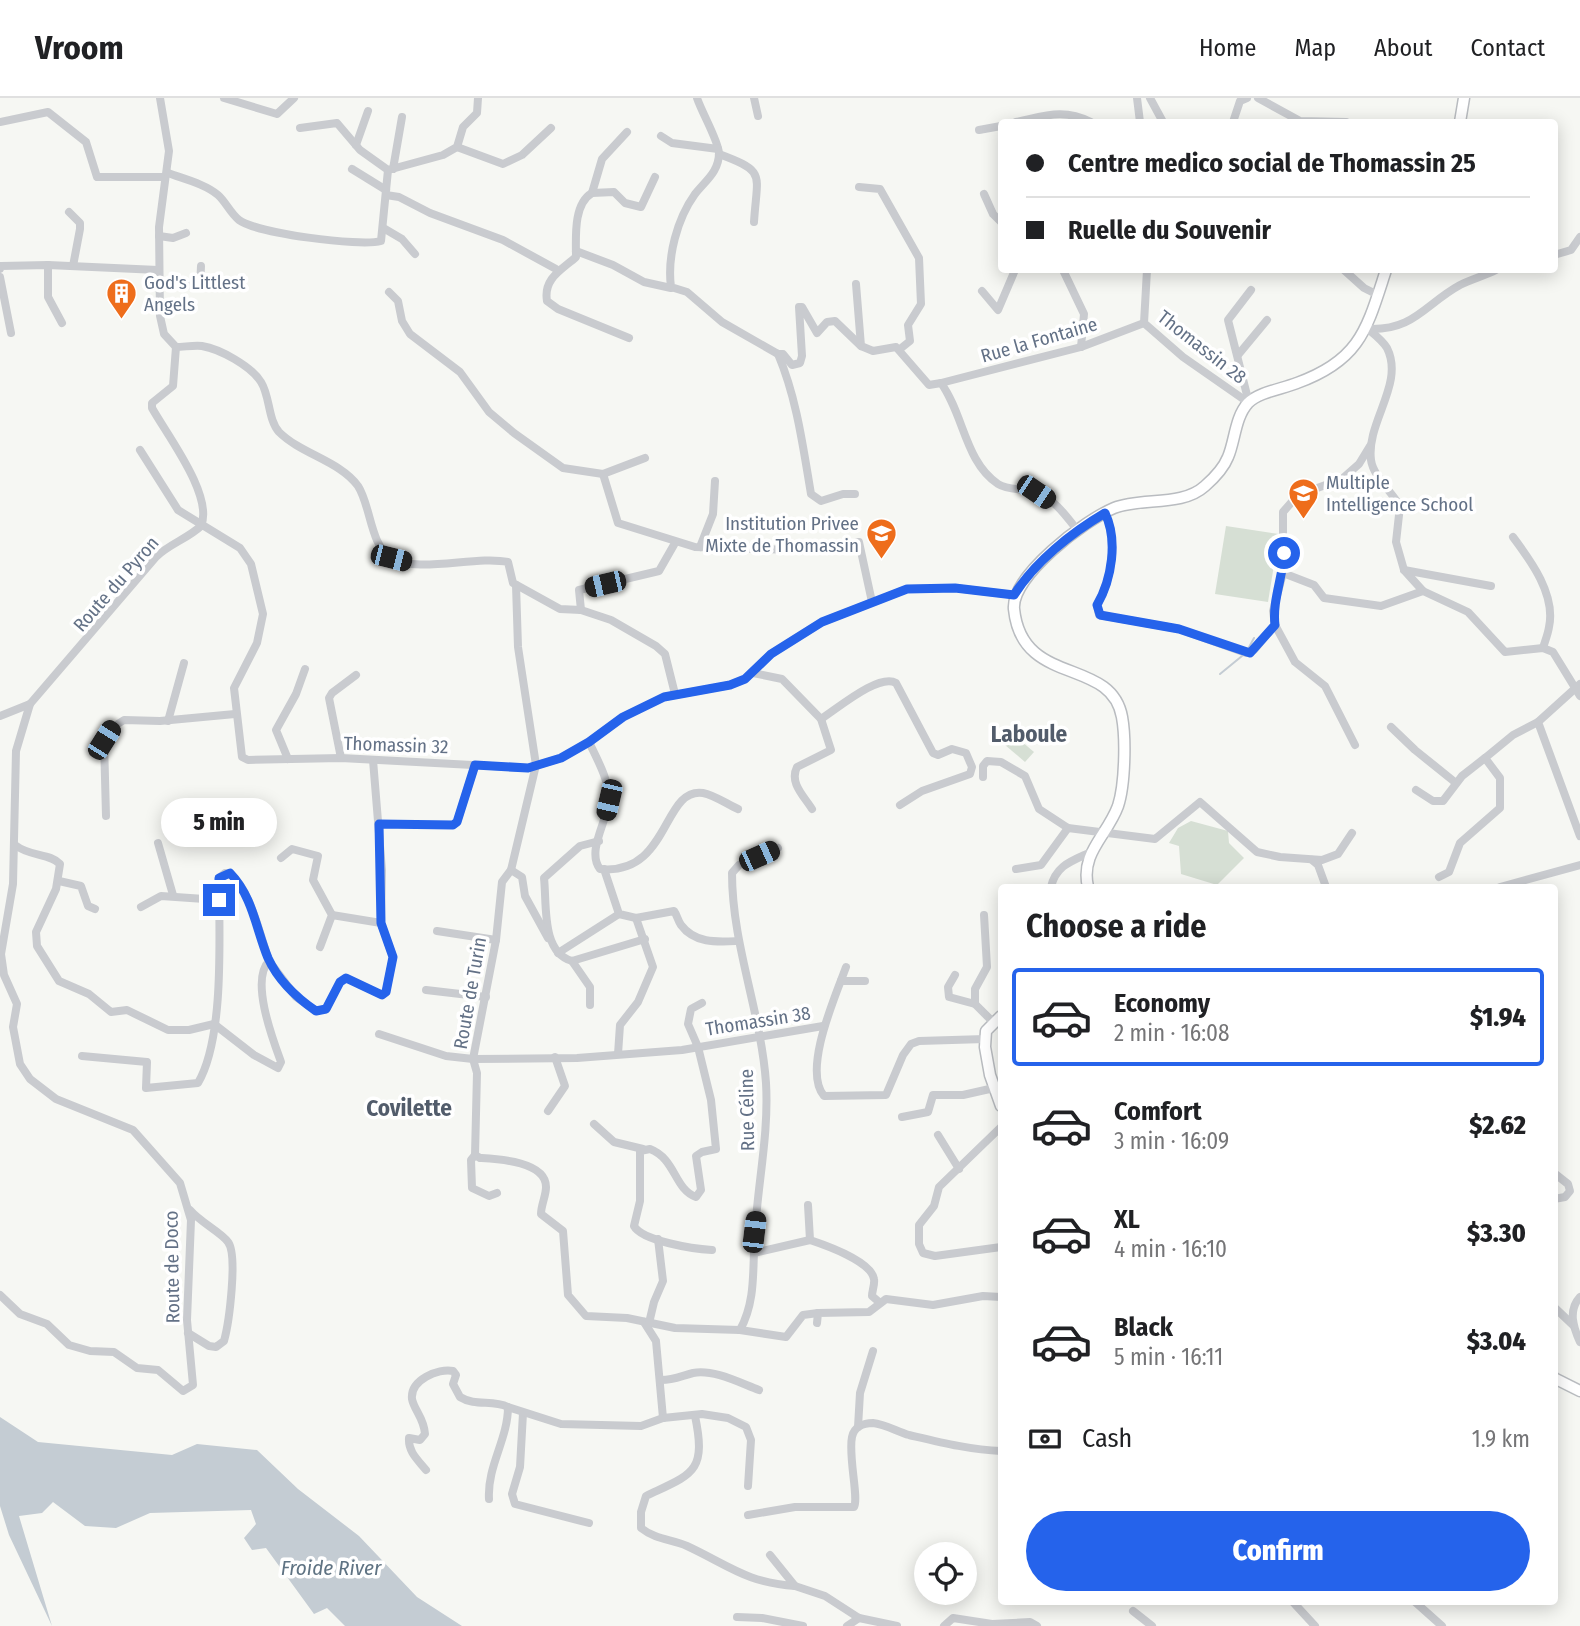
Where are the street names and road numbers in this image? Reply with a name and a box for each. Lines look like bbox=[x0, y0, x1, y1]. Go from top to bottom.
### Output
street label: Thomassin 28 bbox=[1153, 305, 1251, 389]
street label: Rue la Fontaine bbox=[978, 312, 1100, 368]
street label: Route du Pyron bbox=[68, 532, 164, 636]
street label: Thomassin 32 bbox=[343, 732, 449, 758]
street label: Route de Turin bbox=[449, 935, 491, 1051]
street label: Thomassin 38 bbox=[704, 1001, 812, 1041]
street label: Rue Céline bbox=[735, 1069, 759, 1151]
street label: Route de Doco bbox=[160, 1210, 184, 1324]

